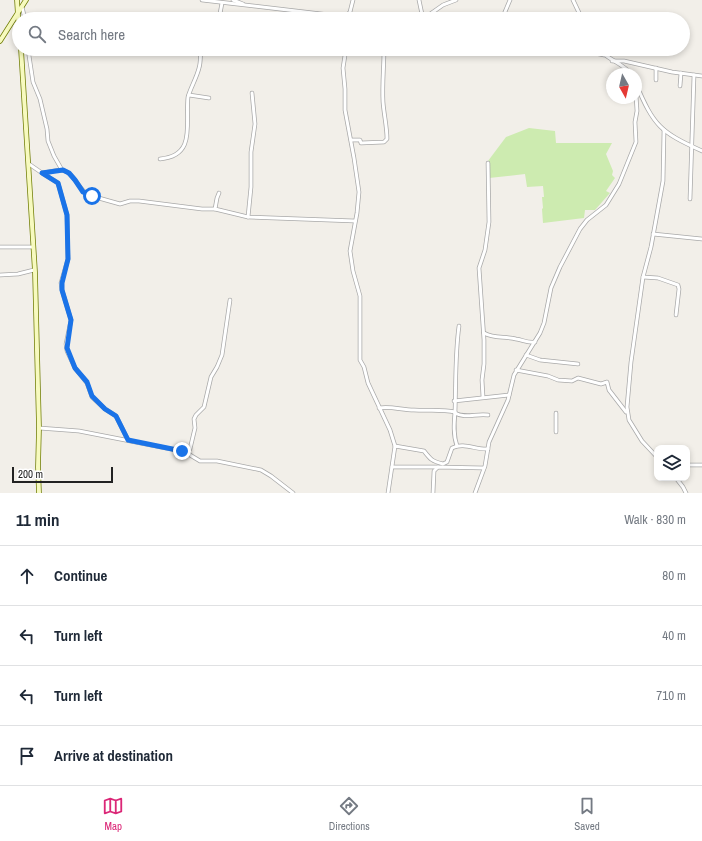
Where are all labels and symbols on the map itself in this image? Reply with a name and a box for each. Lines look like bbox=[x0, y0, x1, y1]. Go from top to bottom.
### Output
north arrow bbox=[606, 68, 642, 104]
route start bbox=[83, 187, 101, 205]
route end bbox=[173, 442, 191, 460]
scale bar bbox=[12, 465, 113, 484]

